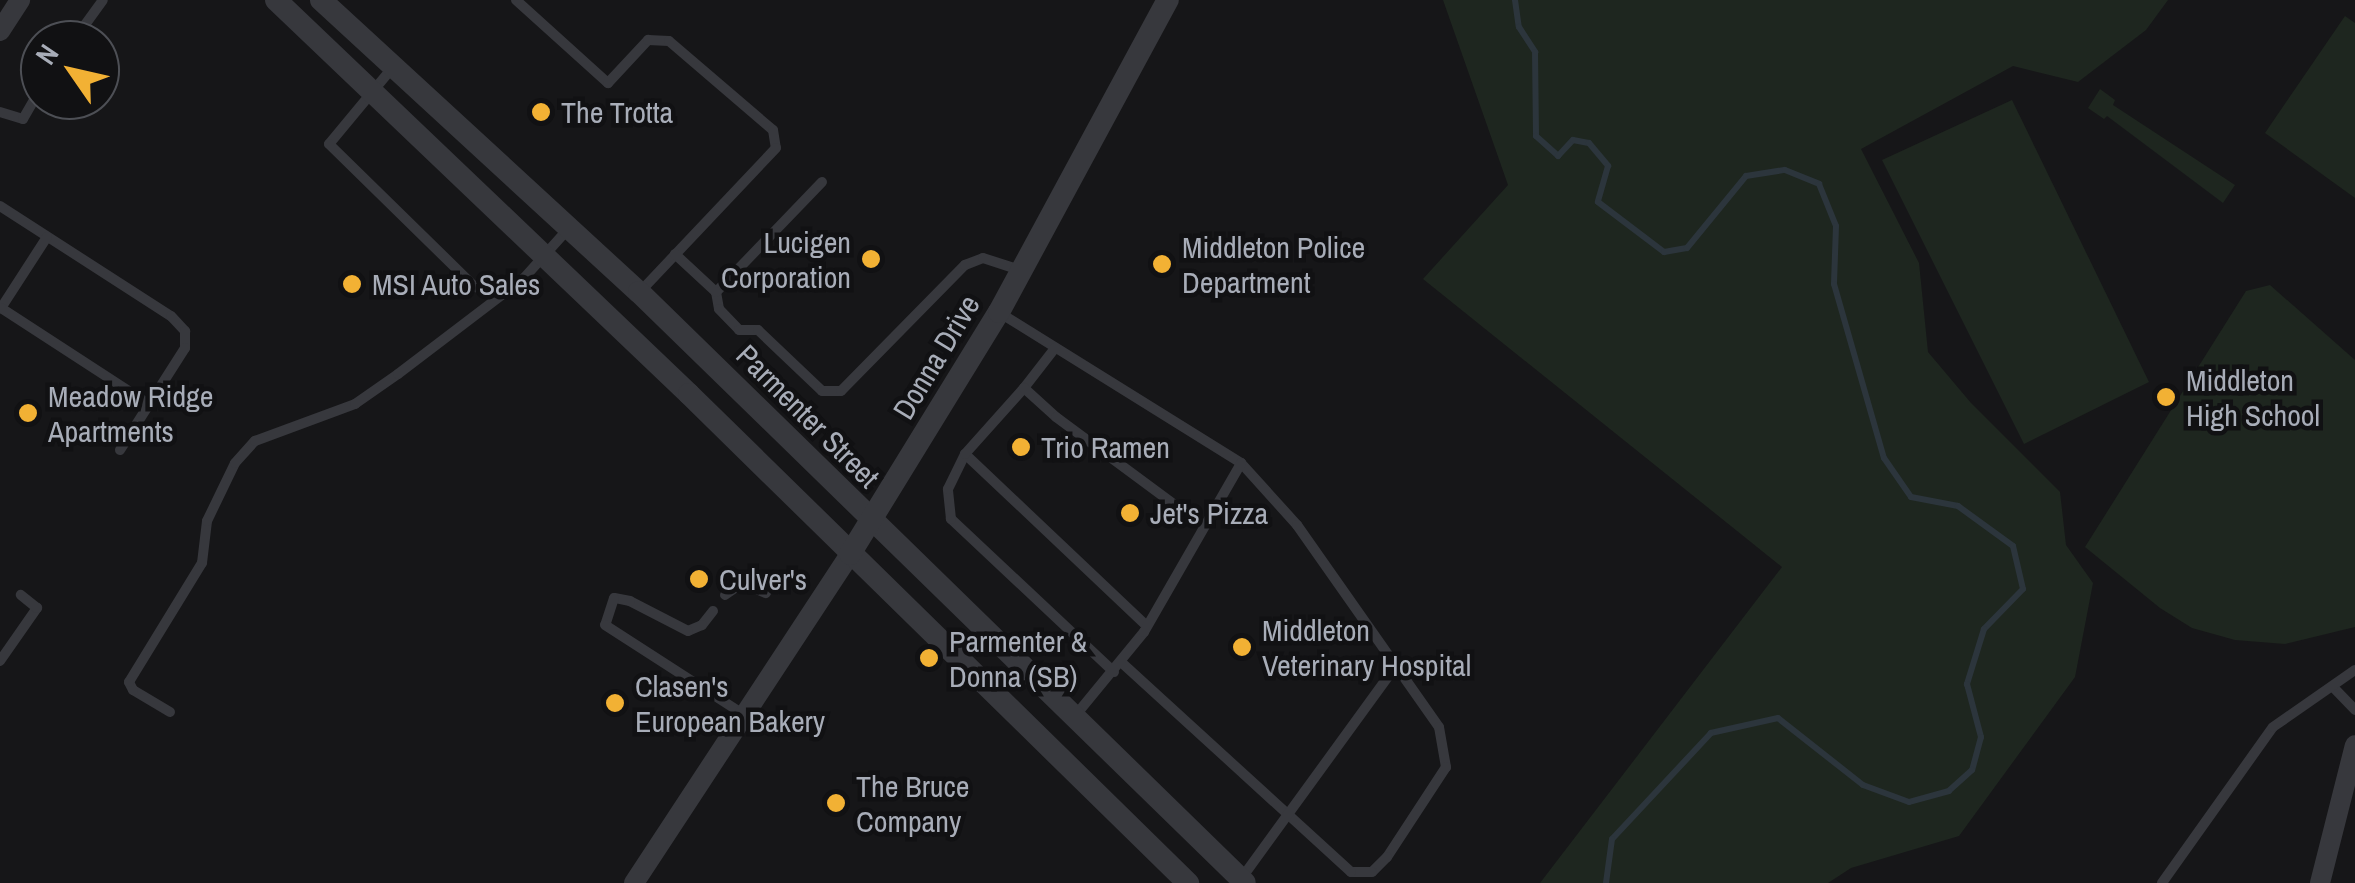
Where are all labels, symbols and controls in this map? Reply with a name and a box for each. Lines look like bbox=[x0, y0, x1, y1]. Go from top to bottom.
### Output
north arrow bbox=[20, 20, 120, 120]
text: N bbox=[26, 37, 67, 72]
place label: The Trotta bbox=[561, 94, 674, 130]
marker: The Trotta bbox=[530, 101, 552, 123]
place label: Lucigen Corporation bbox=[721, 224, 851, 294]
place label: Middleton Police Department bbox=[1182, 229, 1365, 300]
marker: Lucigen Corporation bbox=[860, 248, 882, 270]
marker: Middleton Police Department bbox=[1151, 253, 1173, 275]
place label: MSI Auto Sales bbox=[372, 266, 542, 302]
marker: MSI Auto Sales bbox=[341, 273, 363, 295]
street label: Donna Drive bbox=[885, 289, 987, 425]
street label: Parmenter Street bbox=[729, 337, 887, 495]
place label: Middleton High School bbox=[2186, 362, 2320, 432]
place label: Meadow Ridge Apartments bbox=[48, 378, 213, 448]
marker: Middleton High School bbox=[2155, 386, 2177, 408]
marker: Meadow Ridge Apartments bbox=[17, 402, 39, 424]
place label: Trio Ramen bbox=[1041, 429, 1170, 465]
marker: Trio Ramen bbox=[1010, 436, 1032, 458]
place label: Jet's Pizza bbox=[1150, 495, 1268, 531]
marker: Jet's Pizza bbox=[1119, 502, 1141, 524]
place label: Culver's bbox=[719, 561, 807, 597]
marker: Culver's bbox=[688, 568, 710, 590]
place label: Middleton Veterinary Hospital bbox=[1262, 612, 1471, 682]
place label: Parmenter & Donna (SB) bbox=[949, 623, 1087, 694]
marker: Middleton Veterinary Hospital bbox=[1231, 636, 1253, 658]
marker: Parmenter & Donna (SB) bbox=[918, 647, 940, 669]
place label: Clasen's European Bakery bbox=[635, 668, 825, 738]
marker: Clasen's European Bakery bbox=[604, 692, 626, 714]
place label: The Bruce Company bbox=[856, 768, 969, 838]
marker: The Bruce Company bbox=[825, 792, 847, 814]

